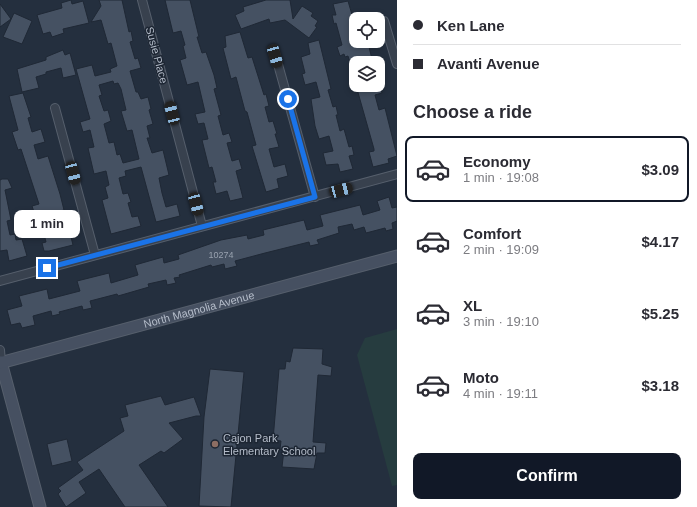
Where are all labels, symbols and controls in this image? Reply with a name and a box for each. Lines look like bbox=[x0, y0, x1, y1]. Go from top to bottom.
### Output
map controls bbox=[349, 12, 385, 92]
button: locate bbox=[349, 12, 385, 48]
text: Ken Lane bbox=[437, 17, 505, 34]
street label: Susie Place bbox=[144, 25, 170, 85]
car bbox=[266, 43, 284, 69]
text: Avanti Avenue bbox=[437, 55, 540, 72]
button: layers bbox=[349, 56, 385, 92]
route start bbox=[279, 90, 297, 108]
car bbox=[163, 100, 181, 126]
text: Choose a ride bbox=[413, 102, 532, 122]
icon: car bbox=[415, 151, 451, 187]
text: Economy bbox=[463, 153, 531, 170]
car bbox=[64, 160, 82, 186]
text: $3.09 bbox=[641, 161, 679, 178]
text: 1 min · 19:08 bbox=[463, 170, 539, 185]
car bbox=[328, 181, 354, 199]
car bbox=[187, 191, 205, 217]
callout: 1 min bbox=[14, 210, 80, 238]
text: 1 min bbox=[30, 216, 64, 231]
icon: car bbox=[415, 223, 451, 259]
text: Comfort bbox=[463, 225, 521, 242]
text: $4.17 bbox=[641, 233, 679, 250]
text: 2 min · 19:09 bbox=[463, 242, 539, 257]
house number: 10274 bbox=[208, 250, 234, 260]
route end bbox=[38, 259, 56, 277]
street label: North Magnolia Avenue bbox=[142, 289, 256, 330]
icon: car bbox=[415, 295, 451, 331]
text: XL bbox=[463, 297, 482, 314]
text: $5.25 bbox=[641, 305, 679, 322]
text: 3 min · 19:10 bbox=[463, 314, 539, 329]
icon: car bbox=[415, 367, 451, 403]
text: Moto bbox=[463, 369, 499, 386]
text: $3.18 bbox=[641, 377, 679, 394]
text: 4 min · 19:11 bbox=[463, 386, 538, 401]
place label: Cajon Park Elementary School bbox=[223, 432, 315, 457]
marker: Cajon Park Elementary School bbox=[210, 439, 220, 449]
button: Confirm bbox=[413, 453, 681, 499]

